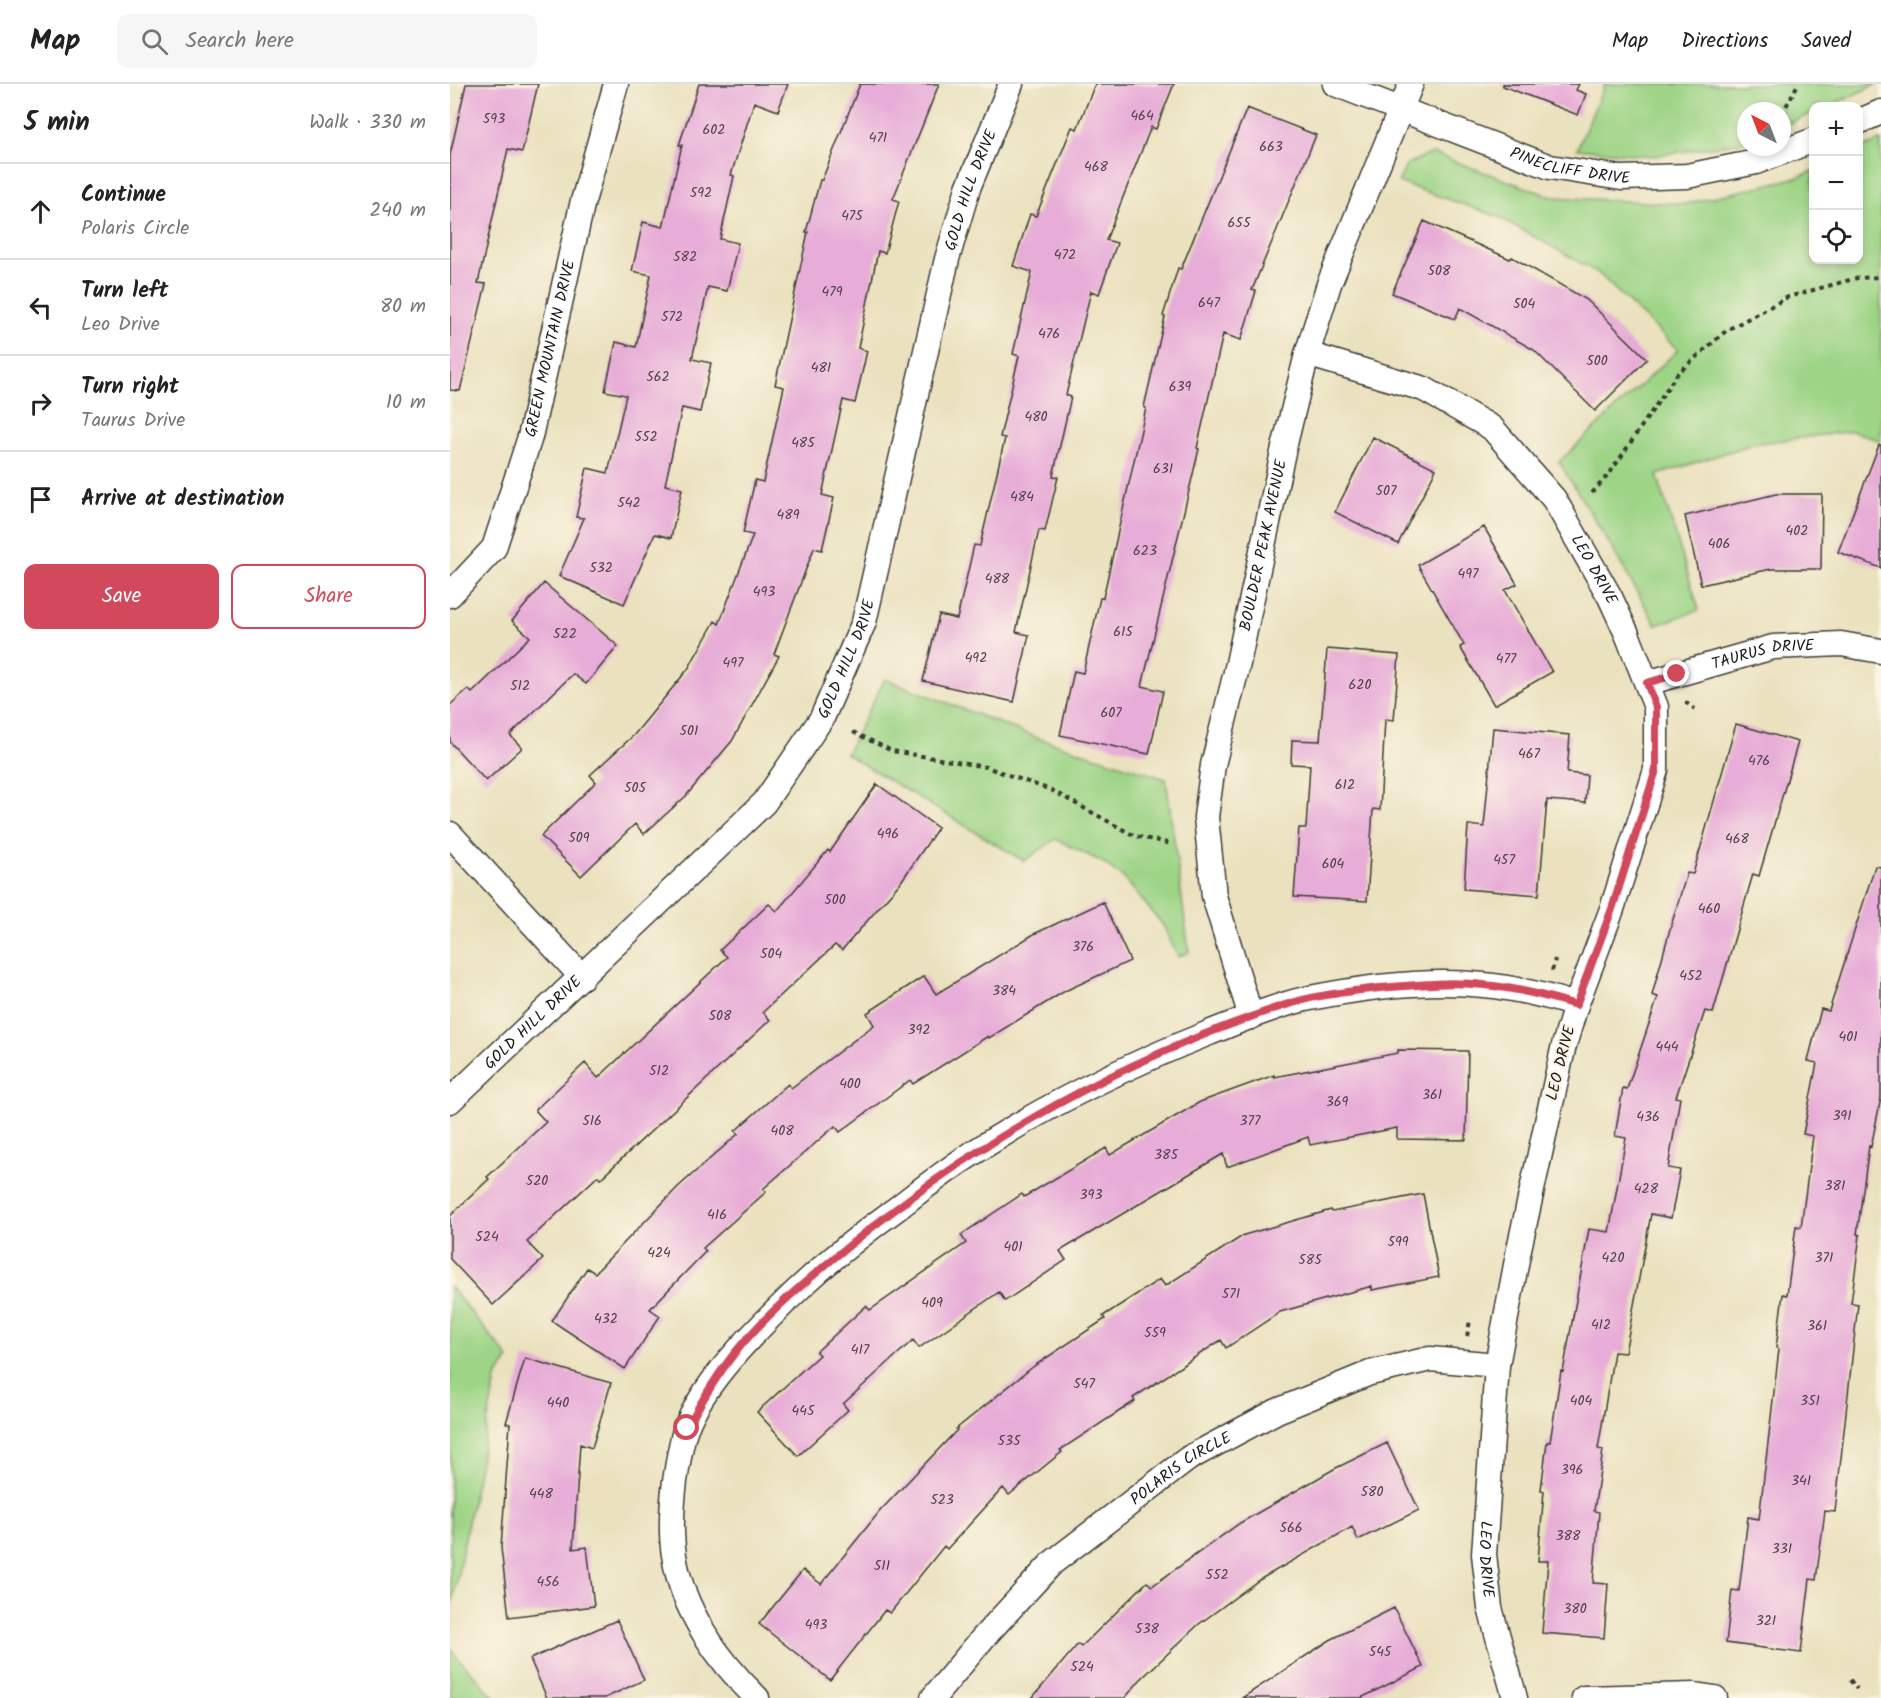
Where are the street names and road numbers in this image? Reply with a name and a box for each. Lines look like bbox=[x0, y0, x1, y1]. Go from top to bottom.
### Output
street label: GOLD HILL DRIVE bbox=[938, 125, 1004, 254]
street label: PINECLIFF DRIVE bbox=[1506, 140, 1631, 191]
street label: GREEN MOUNTAIN DRIVE bbox=[518, 257, 582, 439]
street label: BOULDER PEAK AVENUE bbox=[1233, 456, 1294, 633]
street label: LEO DRIVE bbox=[1564, 530, 1624, 609]
street label: GOLD HILL DRIVE bbox=[811, 596, 881, 722]
street label: TAURUS DRIVE bbox=[1709, 633, 1815, 676]
street label: GOLD HILL DRIVE bbox=[478, 969, 588, 1075]
street label: LEO DRIVE bbox=[1540, 1022, 1583, 1103]
street label: POLARIS CIRCLE bbox=[1125, 1425, 1236, 1511]
street label: LEO DRIVE bbox=[1471, 1520, 1501, 1600]

